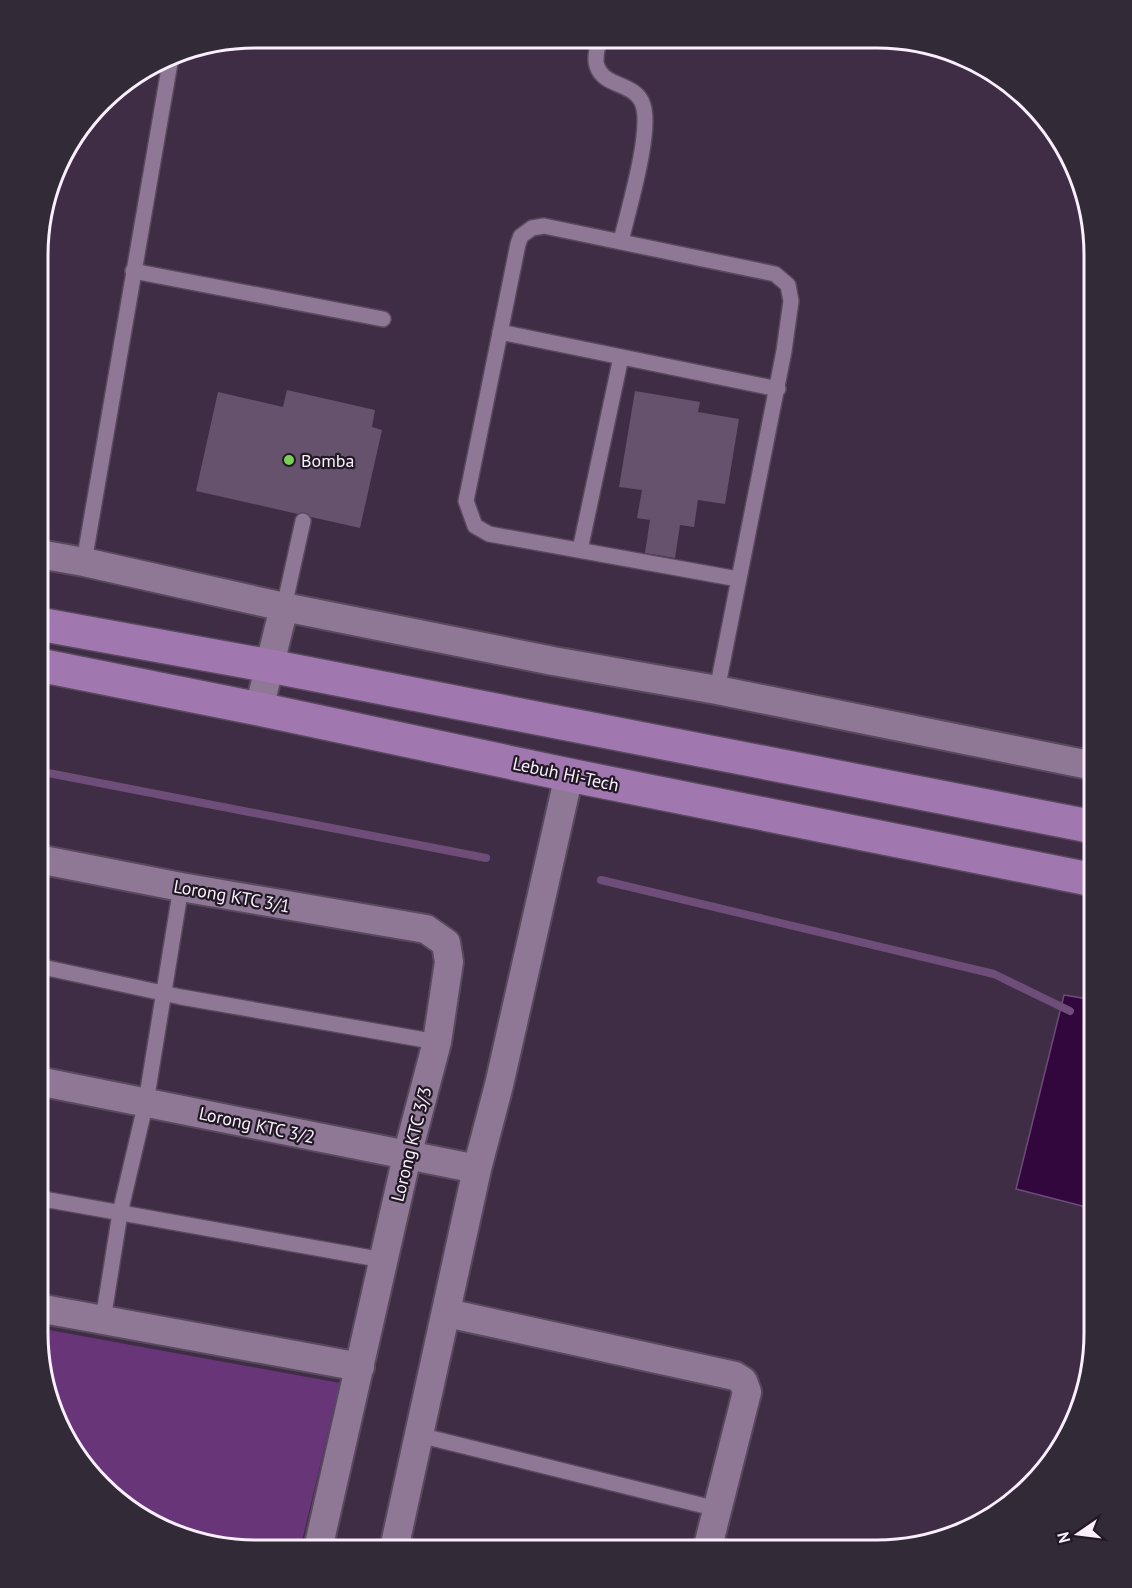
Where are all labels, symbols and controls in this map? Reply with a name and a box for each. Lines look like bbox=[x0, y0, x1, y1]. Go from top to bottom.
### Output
place label: Bomba bbox=[301, 449, 354, 472]
marker: Bomba bbox=[282, 453, 296, 467]
street label: Lebuh Hi-Tech bbox=[511, 752, 621, 796]
street label: Lorong KTC 3/1 bbox=[172, 874, 292, 918]
street label: Lorong KTC 3/3 bbox=[386, 1084, 436, 1204]
street label: Lorong KTC 3/2 bbox=[197, 1101, 317, 1149]
north arrow bbox=[1048, 1504, 1108, 1564]
text: N bbox=[1052, 1530, 1074, 1545]

